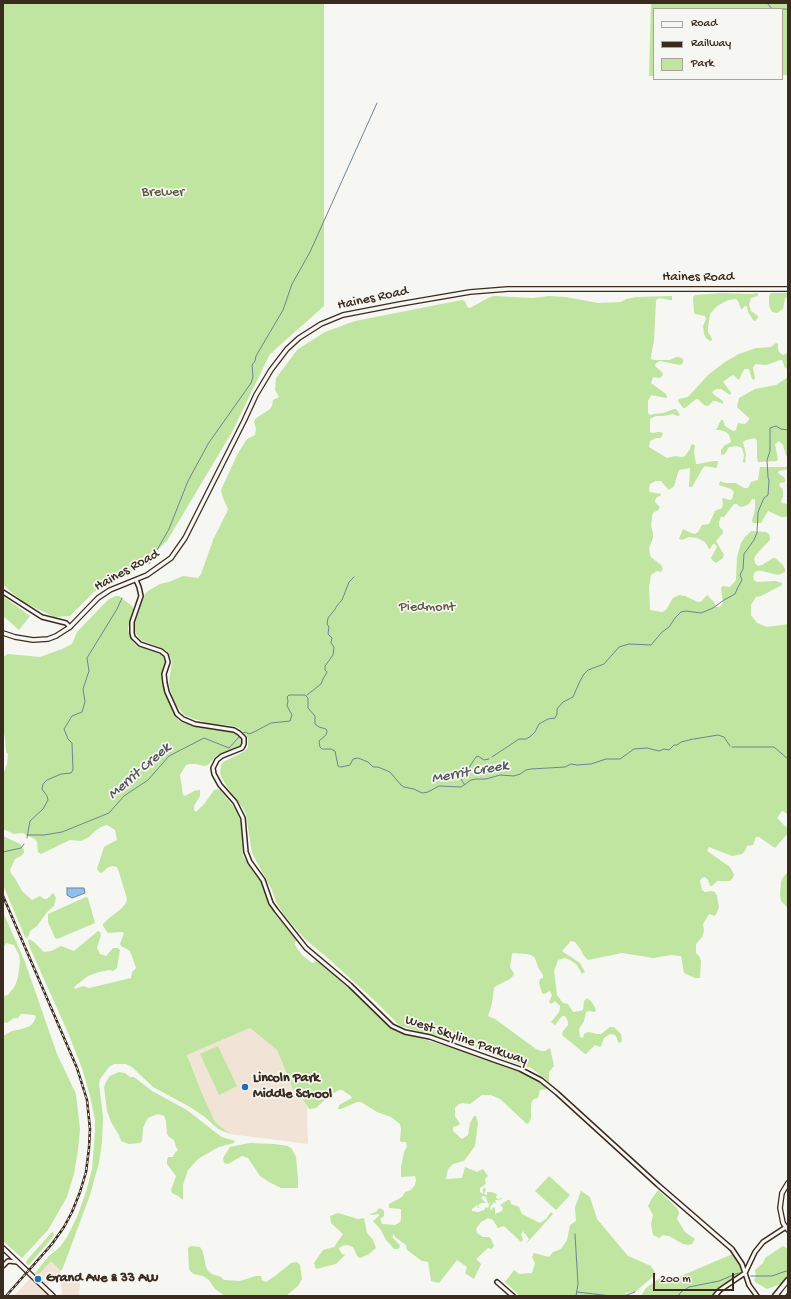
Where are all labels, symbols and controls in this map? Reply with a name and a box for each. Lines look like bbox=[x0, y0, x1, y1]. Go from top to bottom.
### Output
legend bbox=[653, 8, 783, 80]
text: Road bbox=[691, 17, 717, 31]
text: Railway bbox=[691, 37, 731, 51]
text: Park bbox=[691, 57, 714, 71]
park label: Brewer bbox=[142, 185, 184, 201]
street label: Haines Road bbox=[662, 270, 734, 286]
street label: Haines Road bbox=[336, 283, 410, 315]
street label: Haines Road bbox=[92, 546, 162, 596]
park label: Piedmont bbox=[399, 600, 455, 616]
water label: Merrit Creek bbox=[105, 740, 175, 804]
water label: Merrit Creek bbox=[430, 757, 510, 789]
street label: West Skyline Parkway bbox=[403, 1012, 529, 1070]
place label: Lincoln Park Middle School bbox=[253, 1071, 332, 1104]
marker: Lincoln Park Middle School bbox=[240, 1082, 250, 1092]
scale bar bbox=[655, 1265, 736, 1291]
place label: Grand Ave & 33 AW bbox=[46, 1271, 158, 1287]
text: 200 m bbox=[660, 1273, 691, 1287]
marker: Grand Ave & 33 AW bbox=[33, 1274, 43, 1284]

